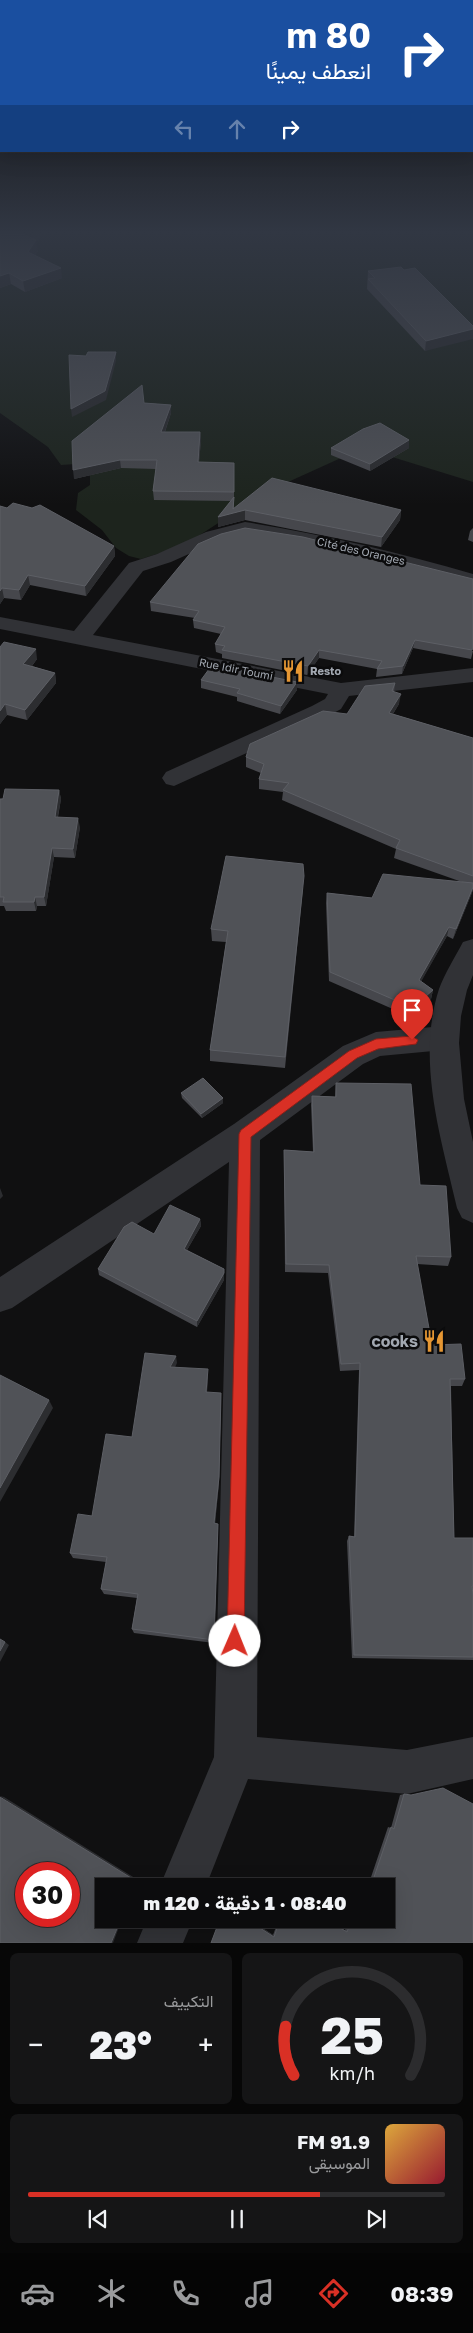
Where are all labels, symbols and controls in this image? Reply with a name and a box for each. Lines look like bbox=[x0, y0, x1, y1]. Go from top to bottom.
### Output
text: 80 m bbox=[286, 14, 371, 56]
icon: right bbox=[389, 20, 454, 85]
text: انعطف يمينًا bbox=[266, 57, 371, 84]
icon: left bbox=[170, 115, 198, 143]
icon: ahead bbox=[223, 115, 251, 143]
icon: right bbox=[276, 115, 304, 143]
street label: Cité des Oranges bbox=[316, 534, 407, 567]
street label: Rue Idir Toumi bbox=[198, 655, 274, 682]
restaurant icon: Resto bbox=[280, 658, 306, 684]
place label: Resto bbox=[310, 664, 341, 677]
pin bbox=[391, 989, 433, 1040]
icon: arrive bbox=[398, 996, 426, 1024]
restaurant icon: cooks bbox=[421, 1328, 447, 1354]
place label: cooks bbox=[371, 1331, 418, 1351]
position arrow bbox=[208, 1614, 260, 1666]
speed limit sign: 30 bbox=[15, 1862, 80, 1927]
text: 08:40 · 1 دقيقة · 120 m bbox=[144, 1891, 346, 1914]
text: التكييف bbox=[164, 1991, 214, 2011]
text: 25 bbox=[321, 2003, 384, 2065]
text: 23° bbox=[90, 2022, 152, 2067]
text: − bbox=[28, 2028, 43, 2061]
text: + bbox=[198, 2028, 213, 2061]
text: km/h bbox=[330, 2062, 375, 2084]
text: 91.9 FM bbox=[297, 2130, 370, 2153]
text: الموسيقى bbox=[309, 2153, 370, 2173]
icon: previous bbox=[84, 2205, 112, 2233]
icon: pause bbox=[223, 2205, 251, 2233]
icon: next bbox=[362, 2205, 390, 2233]
icon: car bbox=[20, 2276, 55, 2311]
icon: climate bbox=[94, 2276, 129, 2311]
icon: phone bbox=[168, 2276, 203, 2311]
icon: music bbox=[242, 2276, 277, 2311]
icon: directions bbox=[316, 2276, 351, 2311]
text: 08:39 bbox=[391, 2280, 453, 2307]

